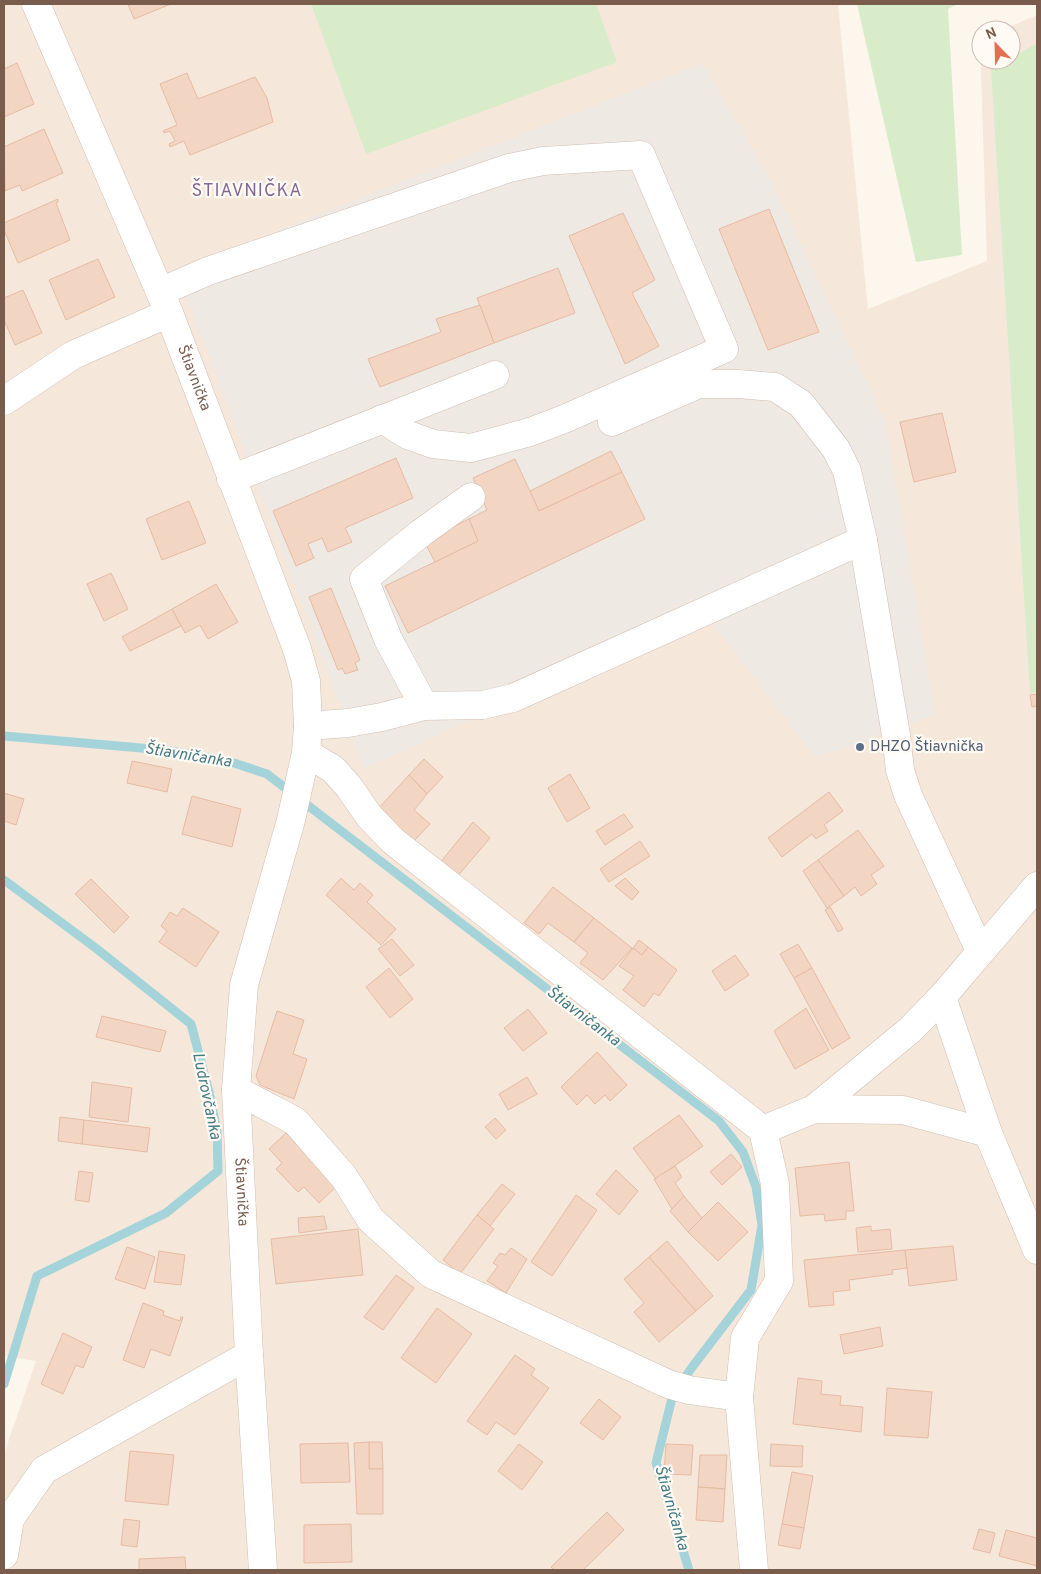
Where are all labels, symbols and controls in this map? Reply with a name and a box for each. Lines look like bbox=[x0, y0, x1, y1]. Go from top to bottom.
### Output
north arrow bbox=[971, 20, 1021, 70]
text: N bbox=[984, 25, 999, 44]
district label: ŠTIAVNIČKA bbox=[192, 178, 302, 203]
street label: Štiavnička bbox=[173, 342, 215, 414]
place label: DHZO Štiavnička bbox=[870, 736, 983, 757]
water label: Štiavničanka bbox=[143, 737, 234, 773]
marker: DHZO Štiavnička bbox=[854, 741, 866, 753]
water label: Štiavničanka bbox=[542, 981, 626, 1052]
water label: Ludrovčanka bbox=[187, 1051, 225, 1142]
street label: Štiavnička bbox=[230, 1157, 252, 1227]
water label: Štiavničanka bbox=[649, 1463, 695, 1554]

